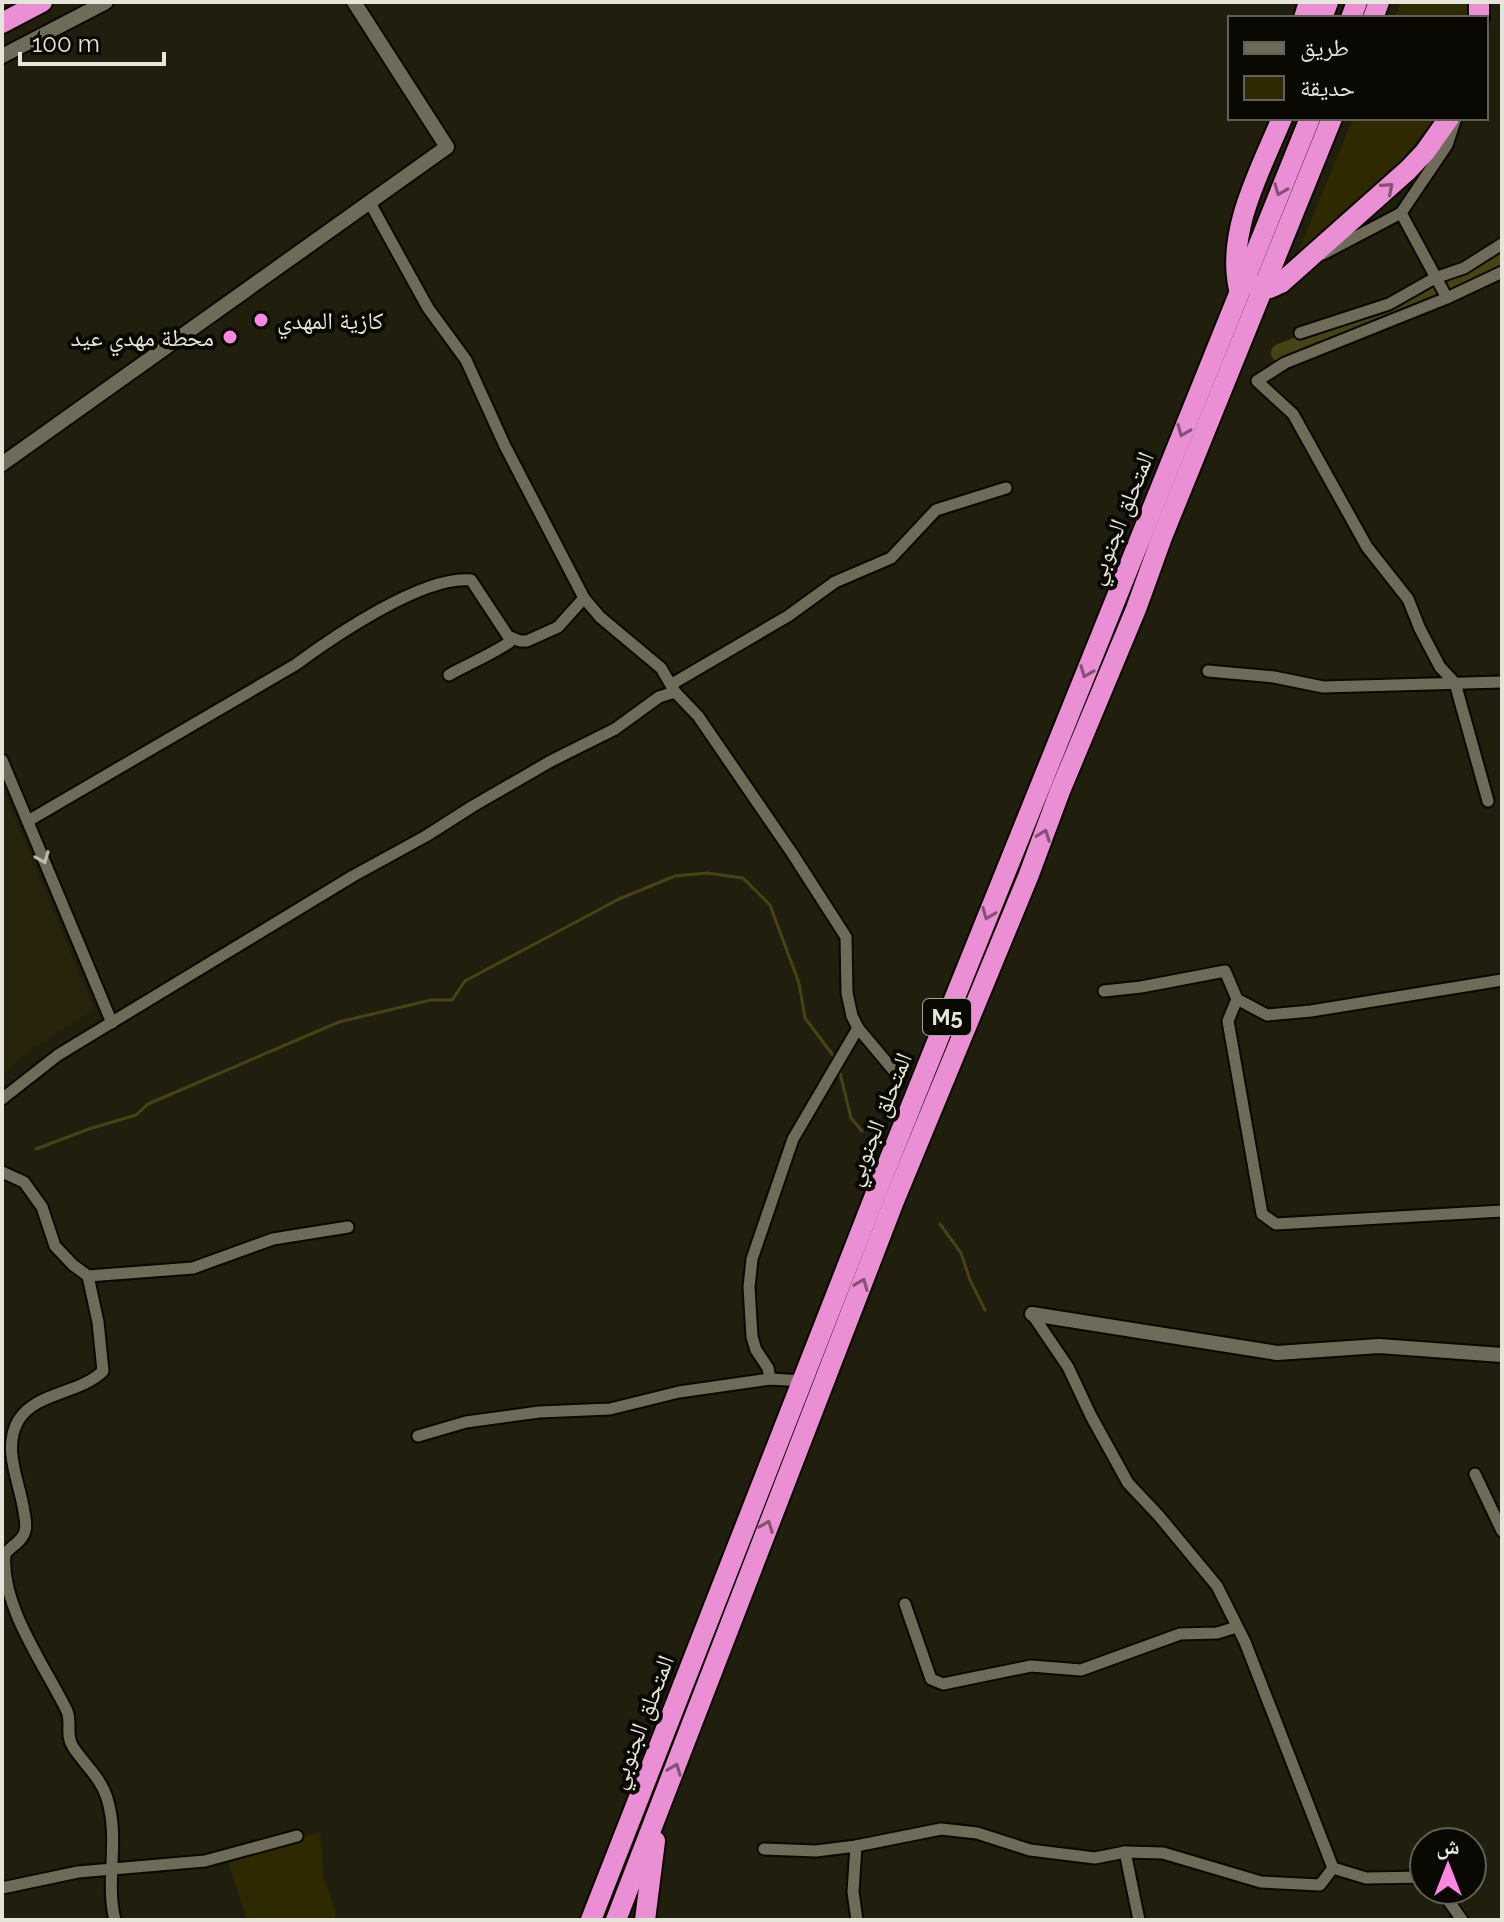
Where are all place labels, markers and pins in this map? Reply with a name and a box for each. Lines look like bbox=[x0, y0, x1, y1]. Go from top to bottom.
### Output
place label: كازية المهدي bbox=[277, 306, 384, 340]
marker: كازية المهدي bbox=[252, 311, 270, 329]
place label: محطة مهدي عيد bbox=[70, 323, 214, 357]
marker: محطة مهدي عيد bbox=[221, 328, 239, 346]

